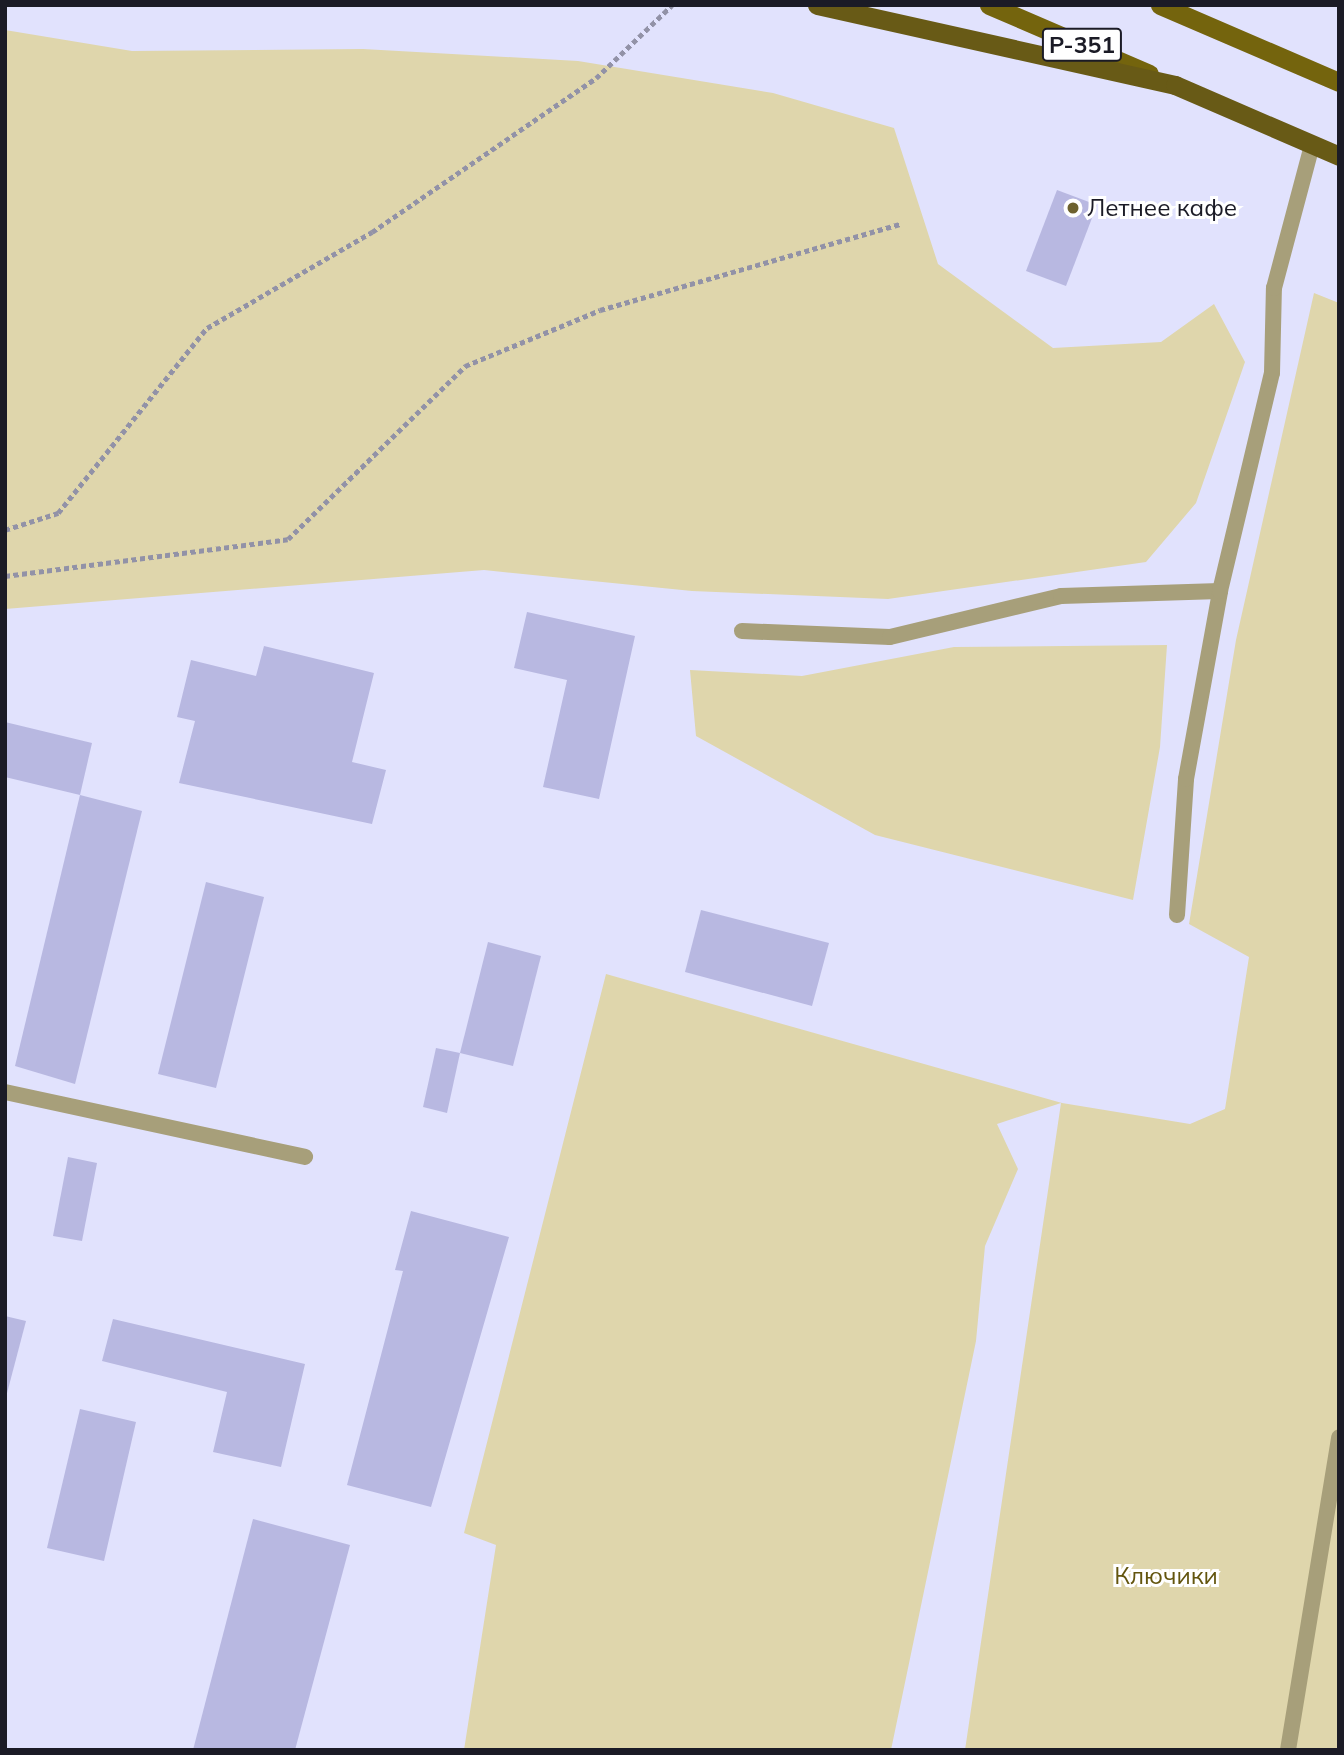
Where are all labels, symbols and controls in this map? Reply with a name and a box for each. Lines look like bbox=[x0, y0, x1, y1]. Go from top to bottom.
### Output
road number: Р-351 bbox=[1042, 26, 1122, 64]
place label: Летнее кафе bbox=[1087, 194, 1237, 222]
marker: Летнее кафе bbox=[1065, 200, 1081, 216]
park label: Ключики bbox=[1114, 1562, 1218, 1590]

